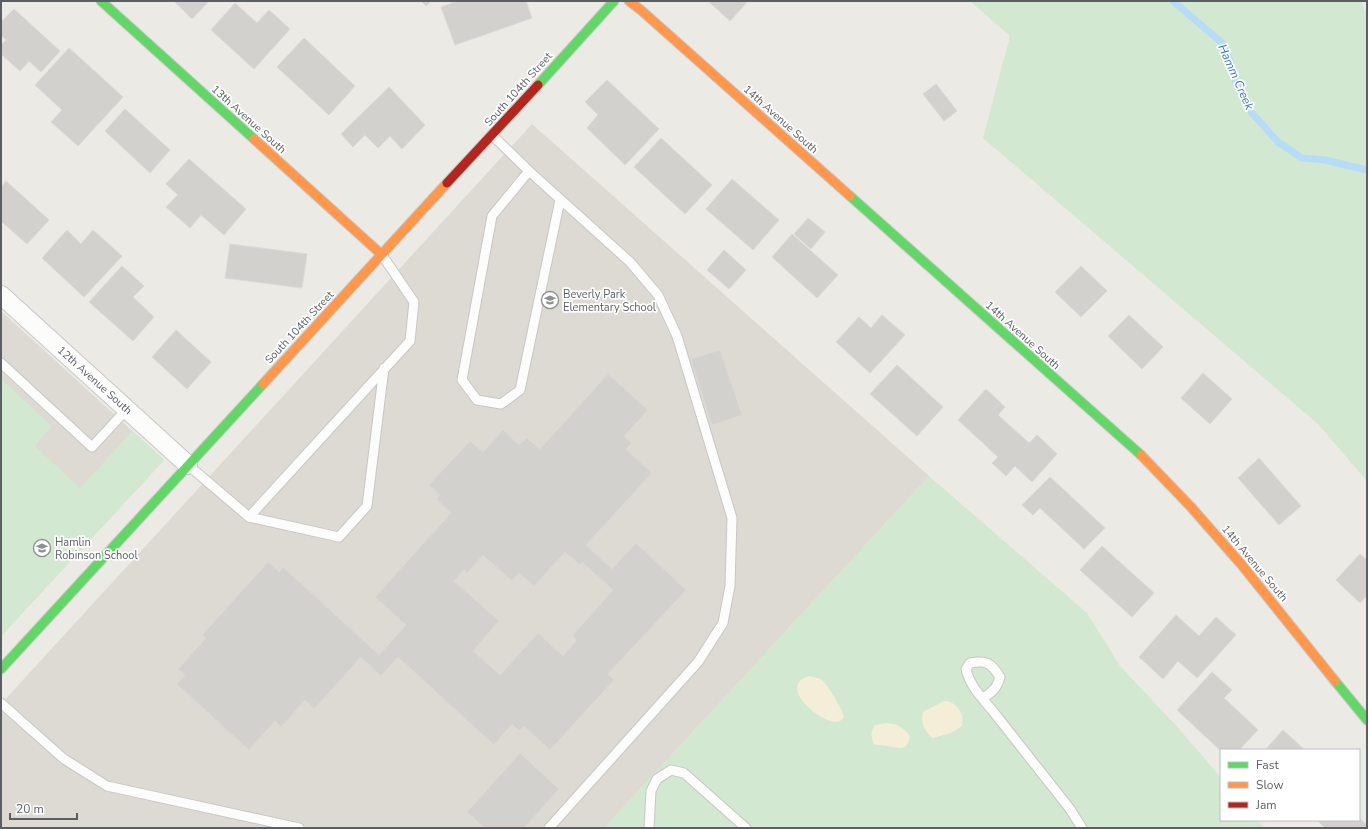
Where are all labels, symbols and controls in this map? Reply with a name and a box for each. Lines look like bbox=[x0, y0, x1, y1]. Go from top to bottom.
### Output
water label: Hamm Creek bbox=[1214, 42, 1258, 113]
street label: South 104th Street bbox=[481, 49, 556, 130]
street label: 13th Avenue South bbox=[208, 82, 289, 157]
street label: 14th Avenue South bbox=[740, 82, 821, 157]
street label: South 104th Street bbox=[262, 287, 337, 367]
place label: Beverly Park Elementary School bbox=[563, 287, 657, 315]
school or university icon: Beverly Park Elementary School bbox=[540, 290, 560, 310]
street label: 14th Avenue South bbox=[982, 298, 1063, 373]
street label: 12th Avenue South bbox=[54, 343, 135, 418]
street label: 14th Avenue South bbox=[1218, 522, 1291, 605]
place label: Hamlin Robinson School bbox=[55, 535, 138, 563]
school or university icon: Hamlin Robinson School bbox=[32, 538, 52, 558]
legend bbox=[1220, 749, 1360, 821]
text: Fast bbox=[1256, 757, 1279, 773]
text: Slow bbox=[1256, 777, 1284, 793]
scale bar bbox=[10, 795, 77, 821]
text: Jam bbox=[1255, 797, 1277, 813]
text: 20 m bbox=[16, 801, 44, 817]

